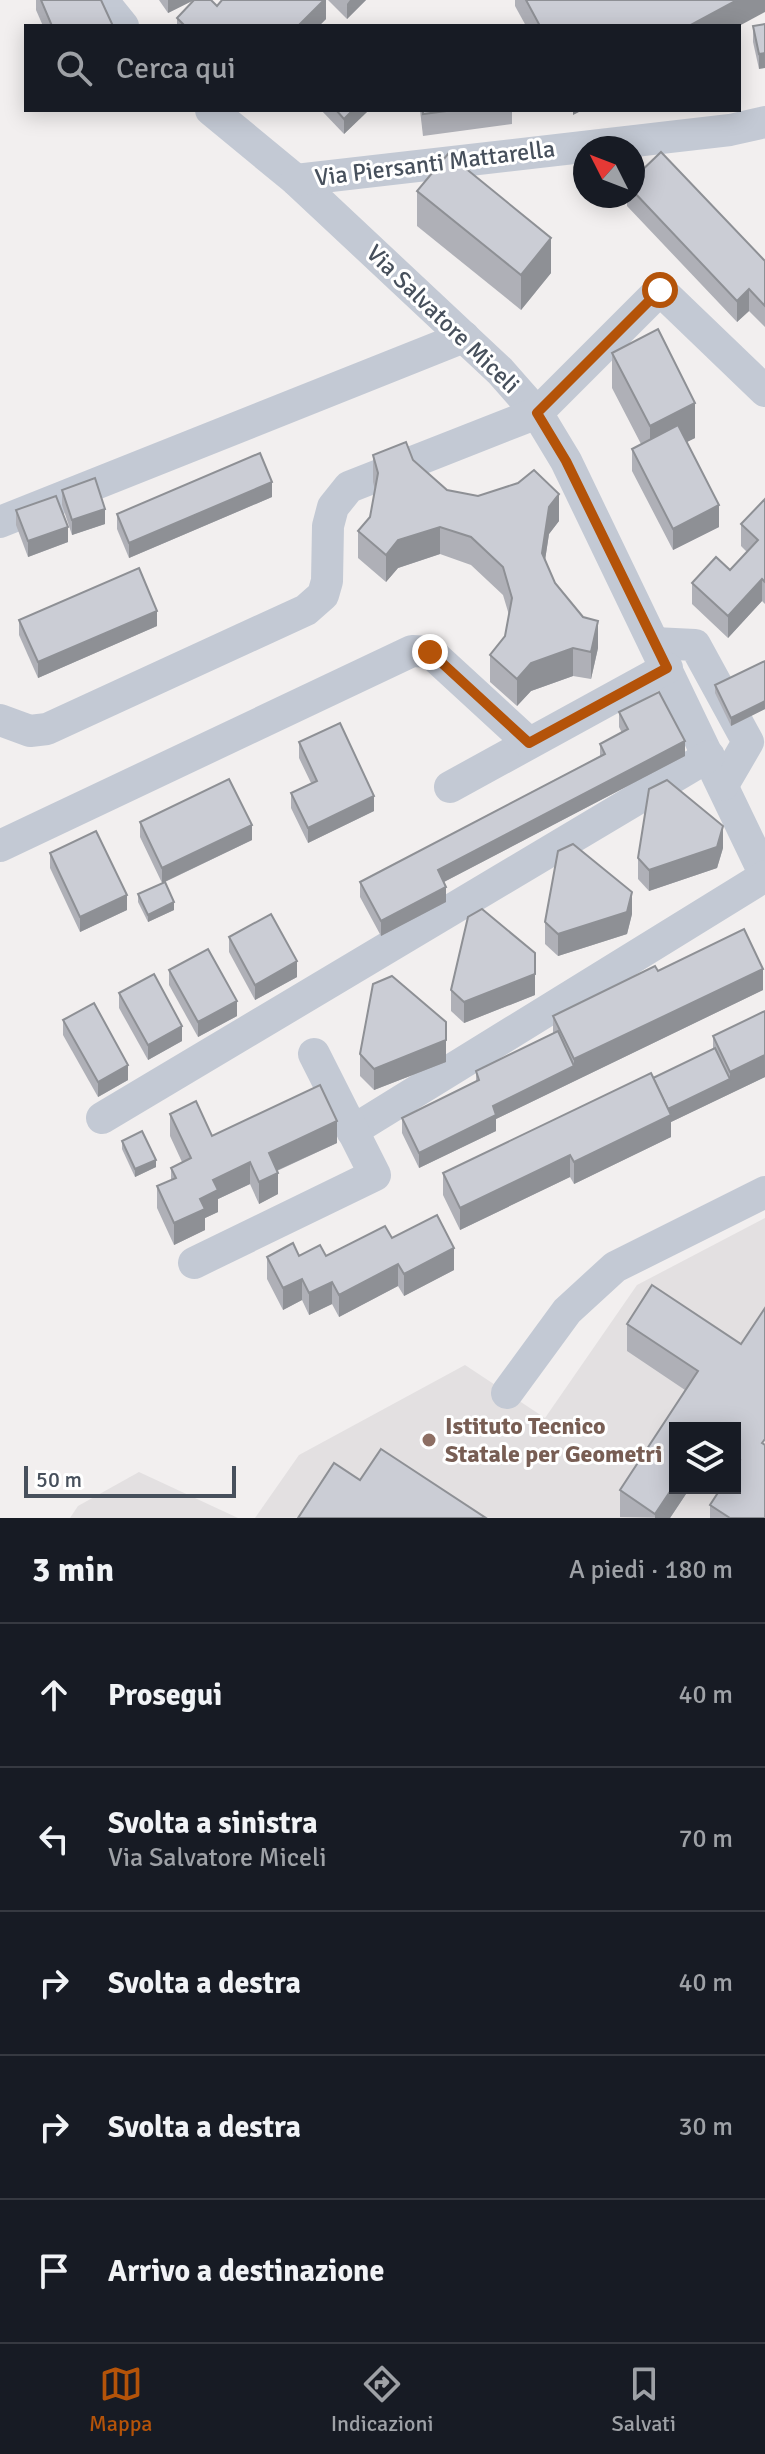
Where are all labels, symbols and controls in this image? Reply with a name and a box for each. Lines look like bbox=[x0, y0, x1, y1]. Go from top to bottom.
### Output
search box bbox=[24, 24, 741, 112]
icon: search bbox=[52, 46, 96, 90]
text: Cerca qui bbox=[116, 50, 236, 87]
street label: Via Piersanti Mattarella bbox=[313, 133, 557, 193]
north arrow bbox=[573, 136, 645, 208]
street label: Via Salvatore Miceli bbox=[360, 238, 526, 400]
route start bbox=[642, 272, 678, 308]
route end bbox=[412, 634, 448, 670]
place label: Istituto Tecnico Statale per Geometri bbox=[445, 1411, 663, 1469]
map controls bbox=[669, 1422, 741, 1494]
button: layers bbox=[669, 1422, 741, 1494]
marker: Istituto Tecnico Statale per Geometri bbox=[420, 1431, 438, 1449]
scale bar bbox=[24, 1462, 236, 1498]
text: 50 m bbox=[36, 1466, 82, 1493]
text: 3 min bbox=[32, 1549, 114, 1591]
text: A piedi · 180 m bbox=[569, 1554, 733, 1586]
icon: ahead bbox=[32, 1673, 76, 1717]
text: Prosegui bbox=[108, 1677, 222, 1714]
text: 40 m bbox=[678, 1679, 733, 1711]
text: Svolta a sinistra bbox=[108, 1805, 318, 1842]
icon: left bbox=[32, 1817, 76, 1861]
text: 70 m bbox=[678, 1823, 733, 1855]
text: Via Salvatore Miceli bbox=[108, 1842, 327, 1874]
icon: right bbox=[32, 1961, 76, 2005]
text: Svolta a destra bbox=[108, 1965, 301, 2002]
text: 40 m bbox=[678, 1967, 733, 1999]
icon: right bbox=[32, 2105, 76, 2149]
text: Svolta a destra bbox=[108, 2109, 301, 2146]
text: 30 m bbox=[678, 2111, 733, 2143]
icon: arrive bbox=[32, 2249, 76, 2293]
text: Arrivo a destinazione bbox=[108, 2253, 384, 2290]
tab: Mappa bbox=[89, 2362, 152, 2437]
tab: Indicazioni bbox=[331, 2362, 433, 2437]
tab: Salvati bbox=[612, 2362, 676, 2437]

